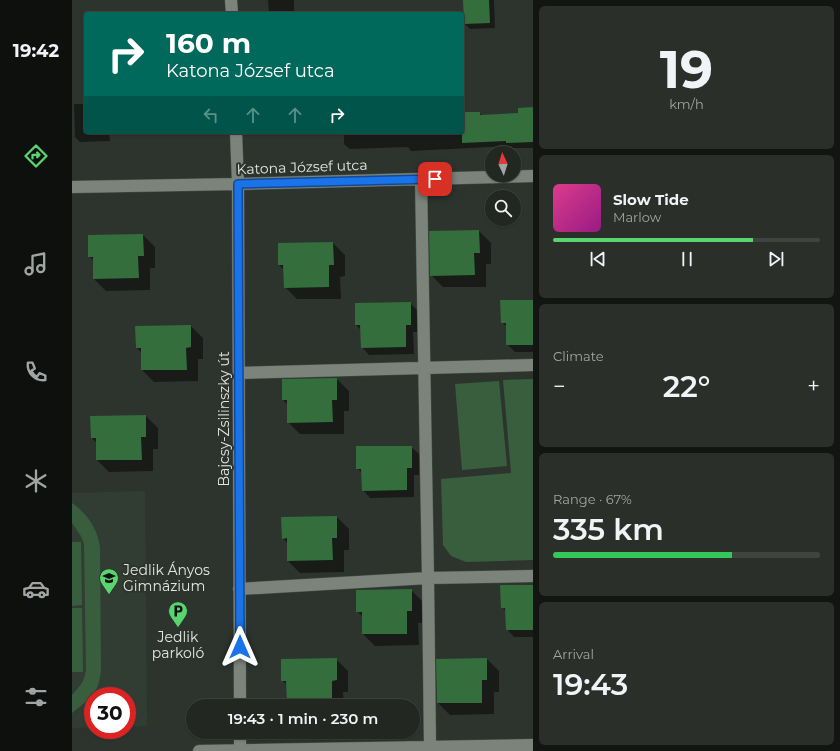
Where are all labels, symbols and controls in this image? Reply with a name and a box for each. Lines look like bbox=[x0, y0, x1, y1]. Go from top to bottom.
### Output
text: 160 m bbox=[166, 26, 251, 60]
icon: right bbox=[100, 28, 152, 80]
text: 19 bbox=[660, 38, 713, 101]
text: 19:42 bbox=[13, 40, 59, 62]
text: Katona József utca bbox=[166, 60, 335, 82]
text: km/h bbox=[669, 96, 704, 112]
icon: left bbox=[200, 104, 222, 126]
icon: ahead bbox=[242, 104, 264, 126]
icon: ahead bbox=[284, 104, 306, 126]
icon: right bbox=[326, 104, 348, 126]
icon: directions bbox=[22, 142, 50, 170]
north arrow bbox=[485, 146, 521, 182]
map controls bbox=[485, 146, 521, 226]
street label: Katona József utca bbox=[236, 156, 368, 178]
pin bbox=[418, 162, 452, 196]
icon: arrive bbox=[424, 168, 446, 190]
button: search bbox=[485, 190, 521, 226]
text: Slow Tide bbox=[613, 190, 689, 209]
text: Marlow bbox=[613, 209, 661, 225]
icon: previous bbox=[587, 248, 609, 270]
icon: pause bbox=[676, 248, 698, 270]
icon: next bbox=[765, 248, 787, 270]
icon: music bbox=[22, 250, 50, 278]
text: Climate bbox=[553, 348, 604, 364]
street label: Bajcsy-Zsilinszky út bbox=[215, 351, 233, 487]
icon: phone bbox=[22, 358, 50, 386]
text: 22° bbox=[663, 368, 710, 405]
text: − bbox=[553, 373, 566, 400]
text: + bbox=[807, 373, 820, 400]
icon: climate bbox=[22, 467, 50, 495]
text: Range · 67% bbox=[553, 491, 632, 507]
text: 335 km bbox=[553, 511, 664, 548]
place label: Jedlik Ányos Gimnázium bbox=[122, 561, 210, 595]
school or university icon: Jedlik Ányos Gimnázium bbox=[98, 567, 120, 595]
icon: car bbox=[22, 575, 50, 603]
parking icon: Jedlik parkoló bbox=[167, 600, 189, 628]
position arrow bbox=[219, 626, 261, 668]
place label: Jedlik parkoló bbox=[152, 628, 205, 662]
text: Arrival bbox=[553, 646, 594, 662]
text: 19:43 bbox=[553, 666, 628, 703]
icon: filters bbox=[22, 683, 50, 711]
speed limit sign: 30 bbox=[84, 687, 136, 739]
text: 19:43 · 1 min · 230 m bbox=[228, 709, 378, 728]

